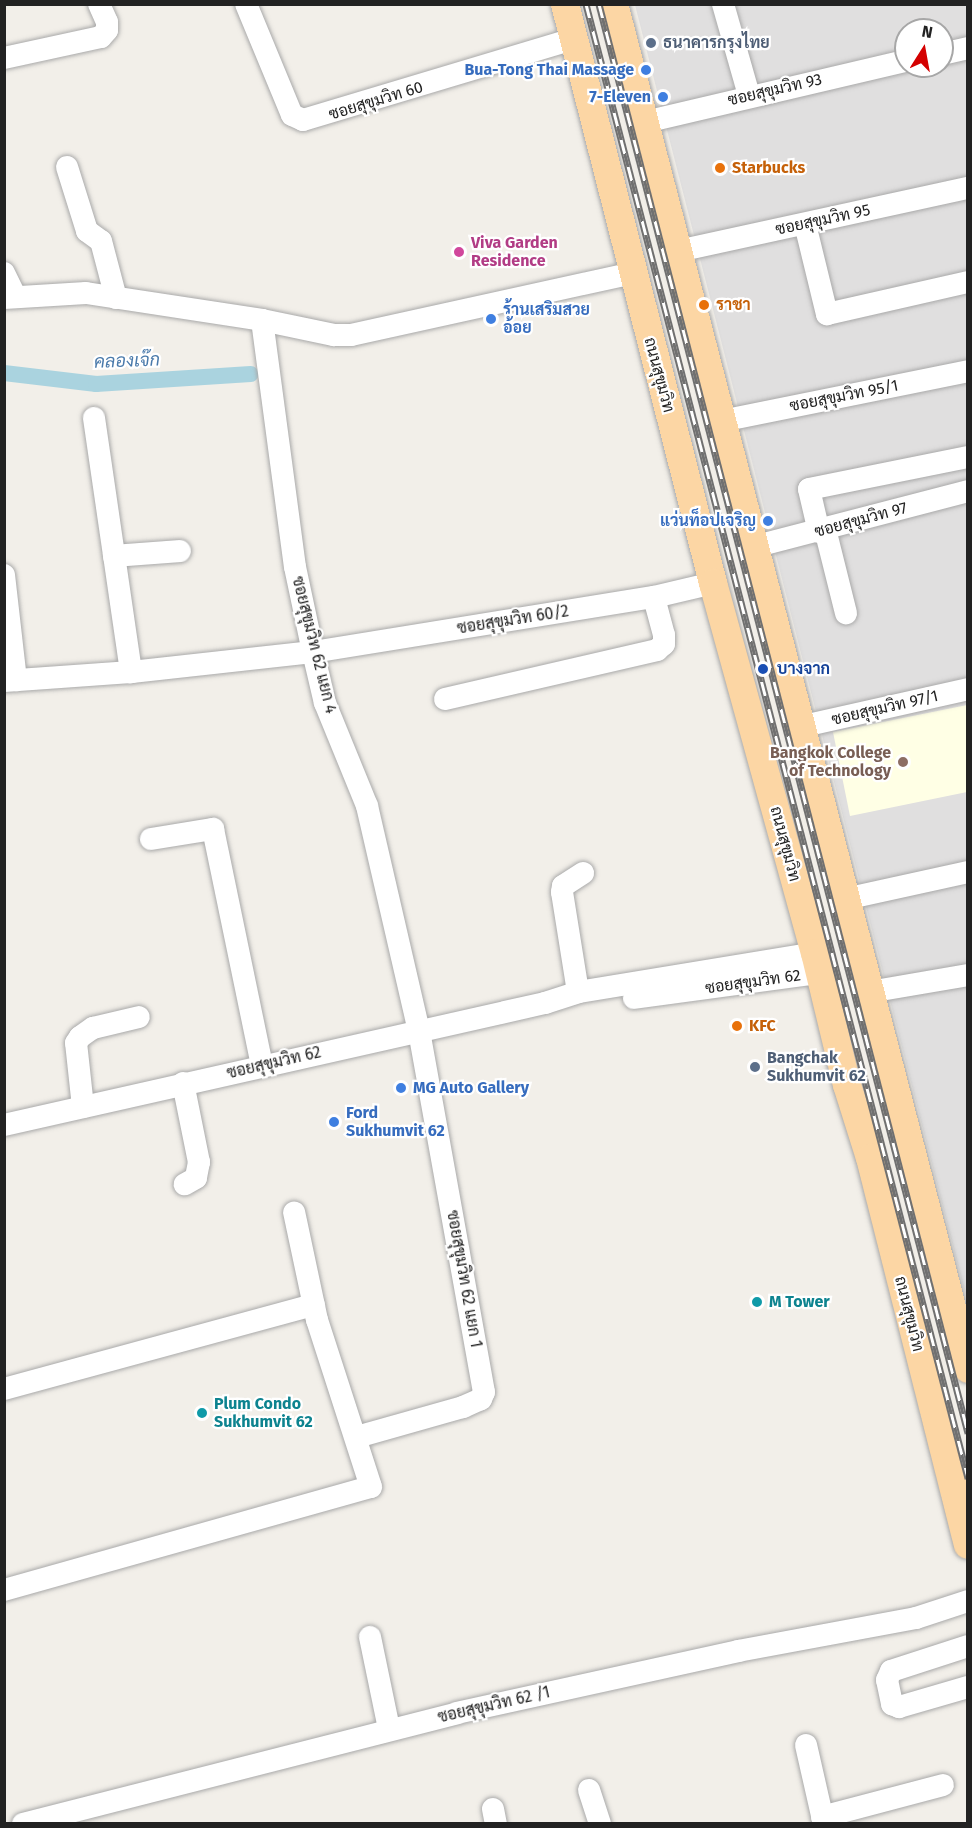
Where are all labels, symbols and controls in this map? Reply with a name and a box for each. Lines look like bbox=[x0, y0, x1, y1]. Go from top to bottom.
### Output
north arrow bbox=[894, 18, 954, 78]
text: N bbox=[920, 21, 934, 42]
place label: ธนาคารกรุงไทย bbox=[663, 33, 770, 53]
marker: ธนาคารกรุงไทย bbox=[644, 36, 658, 50]
place label: Bua-Tong Thai Massage bbox=[464, 60, 634, 80]
marker: Bua-Tong Thai Massage bbox=[639, 63, 653, 77]
street label: ซอยสุขุมวิท 93 bbox=[726, 70, 824, 110]
street label: ซอยสุขุมวิท 60 bbox=[327, 78, 425, 124]
place label: 7-Eleven bbox=[589, 87, 651, 107]
marker: 7-Eleven bbox=[656, 90, 670, 104]
place label: Starbucks bbox=[732, 158, 805, 178]
marker: Starbucks bbox=[713, 161, 727, 175]
street label: ซอยสุขุมวิท 95 bbox=[774, 201, 872, 239]
place label: Viva Garden Residence bbox=[471, 233, 558, 271]
marker: Viva Garden Residence bbox=[452, 245, 466, 259]
place label: ราชา bbox=[716, 295, 751, 315]
marker: ราชา bbox=[697, 298, 711, 312]
place label: ร้านเสริมสวย อ้อย bbox=[503, 300, 590, 338]
marker: ร้านเสริมสวย อ้อย bbox=[484, 312, 498, 326]
street label: ถนนสุขุมวิท bbox=[640, 335, 678, 415]
water label: คลองเจ๊ก bbox=[94, 349, 160, 373]
street label: ซอยสุขุมวิท 95/1 bbox=[788, 376, 900, 416]
street label: ซอยสุขุมวิท 97 bbox=[813, 498, 909, 542]
place label: แว่นท็อปเจริญ bbox=[660, 511, 756, 531]
marker: แว่นท็อปเจริญ bbox=[761, 514, 775, 528]
street label: ซอยสุขุมวิท 62 แยก 4 bbox=[288, 574, 340, 716]
street label: ซอยสุขุมวิท 60/2 bbox=[456, 602, 570, 638]
place label: บางจาก bbox=[777, 659, 830, 679]
marker: บางจาก bbox=[754, 660, 772, 678]
street label: ซอยสุขุมวิท 97/1 bbox=[830, 686, 940, 730]
place label: Bangkok College of Technology bbox=[770, 743, 891, 781]
marker: Bangkok College of Technology bbox=[896, 755, 910, 769]
street label: ถนนสุขุมวิท bbox=[766, 804, 804, 884]
street label: ซอยสุขุมวิท 62 bbox=[704, 966, 802, 998]
place label: KFC bbox=[749, 1016, 776, 1036]
marker: KFC bbox=[730, 1019, 744, 1033]
street label: ซอยสุขุมวิท 62 bbox=[225, 1043, 323, 1083]
place label: Bangchak Sukhumvit 62 bbox=[767, 1048, 866, 1086]
marker: Bangchak Sukhumvit 62 bbox=[748, 1060, 762, 1074]
place label: MG Auto Gallery bbox=[413, 1078, 529, 1098]
marker: MG Auto Gallery bbox=[394, 1081, 408, 1095]
place label: Ford Sukhumvit 62 bbox=[346, 1103, 445, 1141]
marker: Ford Sukhumvit 62 bbox=[327, 1115, 341, 1129]
street label: ซอยสุขุมวิท 62 แยก 1 bbox=[442, 1209, 486, 1349]
street label: ถนนสุขุมวิท bbox=[890, 1274, 928, 1354]
place label: M Tower bbox=[769, 1292, 830, 1312]
marker: M Tower bbox=[750, 1295, 764, 1309]
place label: Plum Condo Sukhumvit 62 bbox=[214, 1394, 313, 1432]
marker: Plum Condo Sukhumvit 62 bbox=[195, 1406, 209, 1420]
street label: ซอยสุขุมวิท 62 /1 bbox=[436, 1683, 552, 1727]

